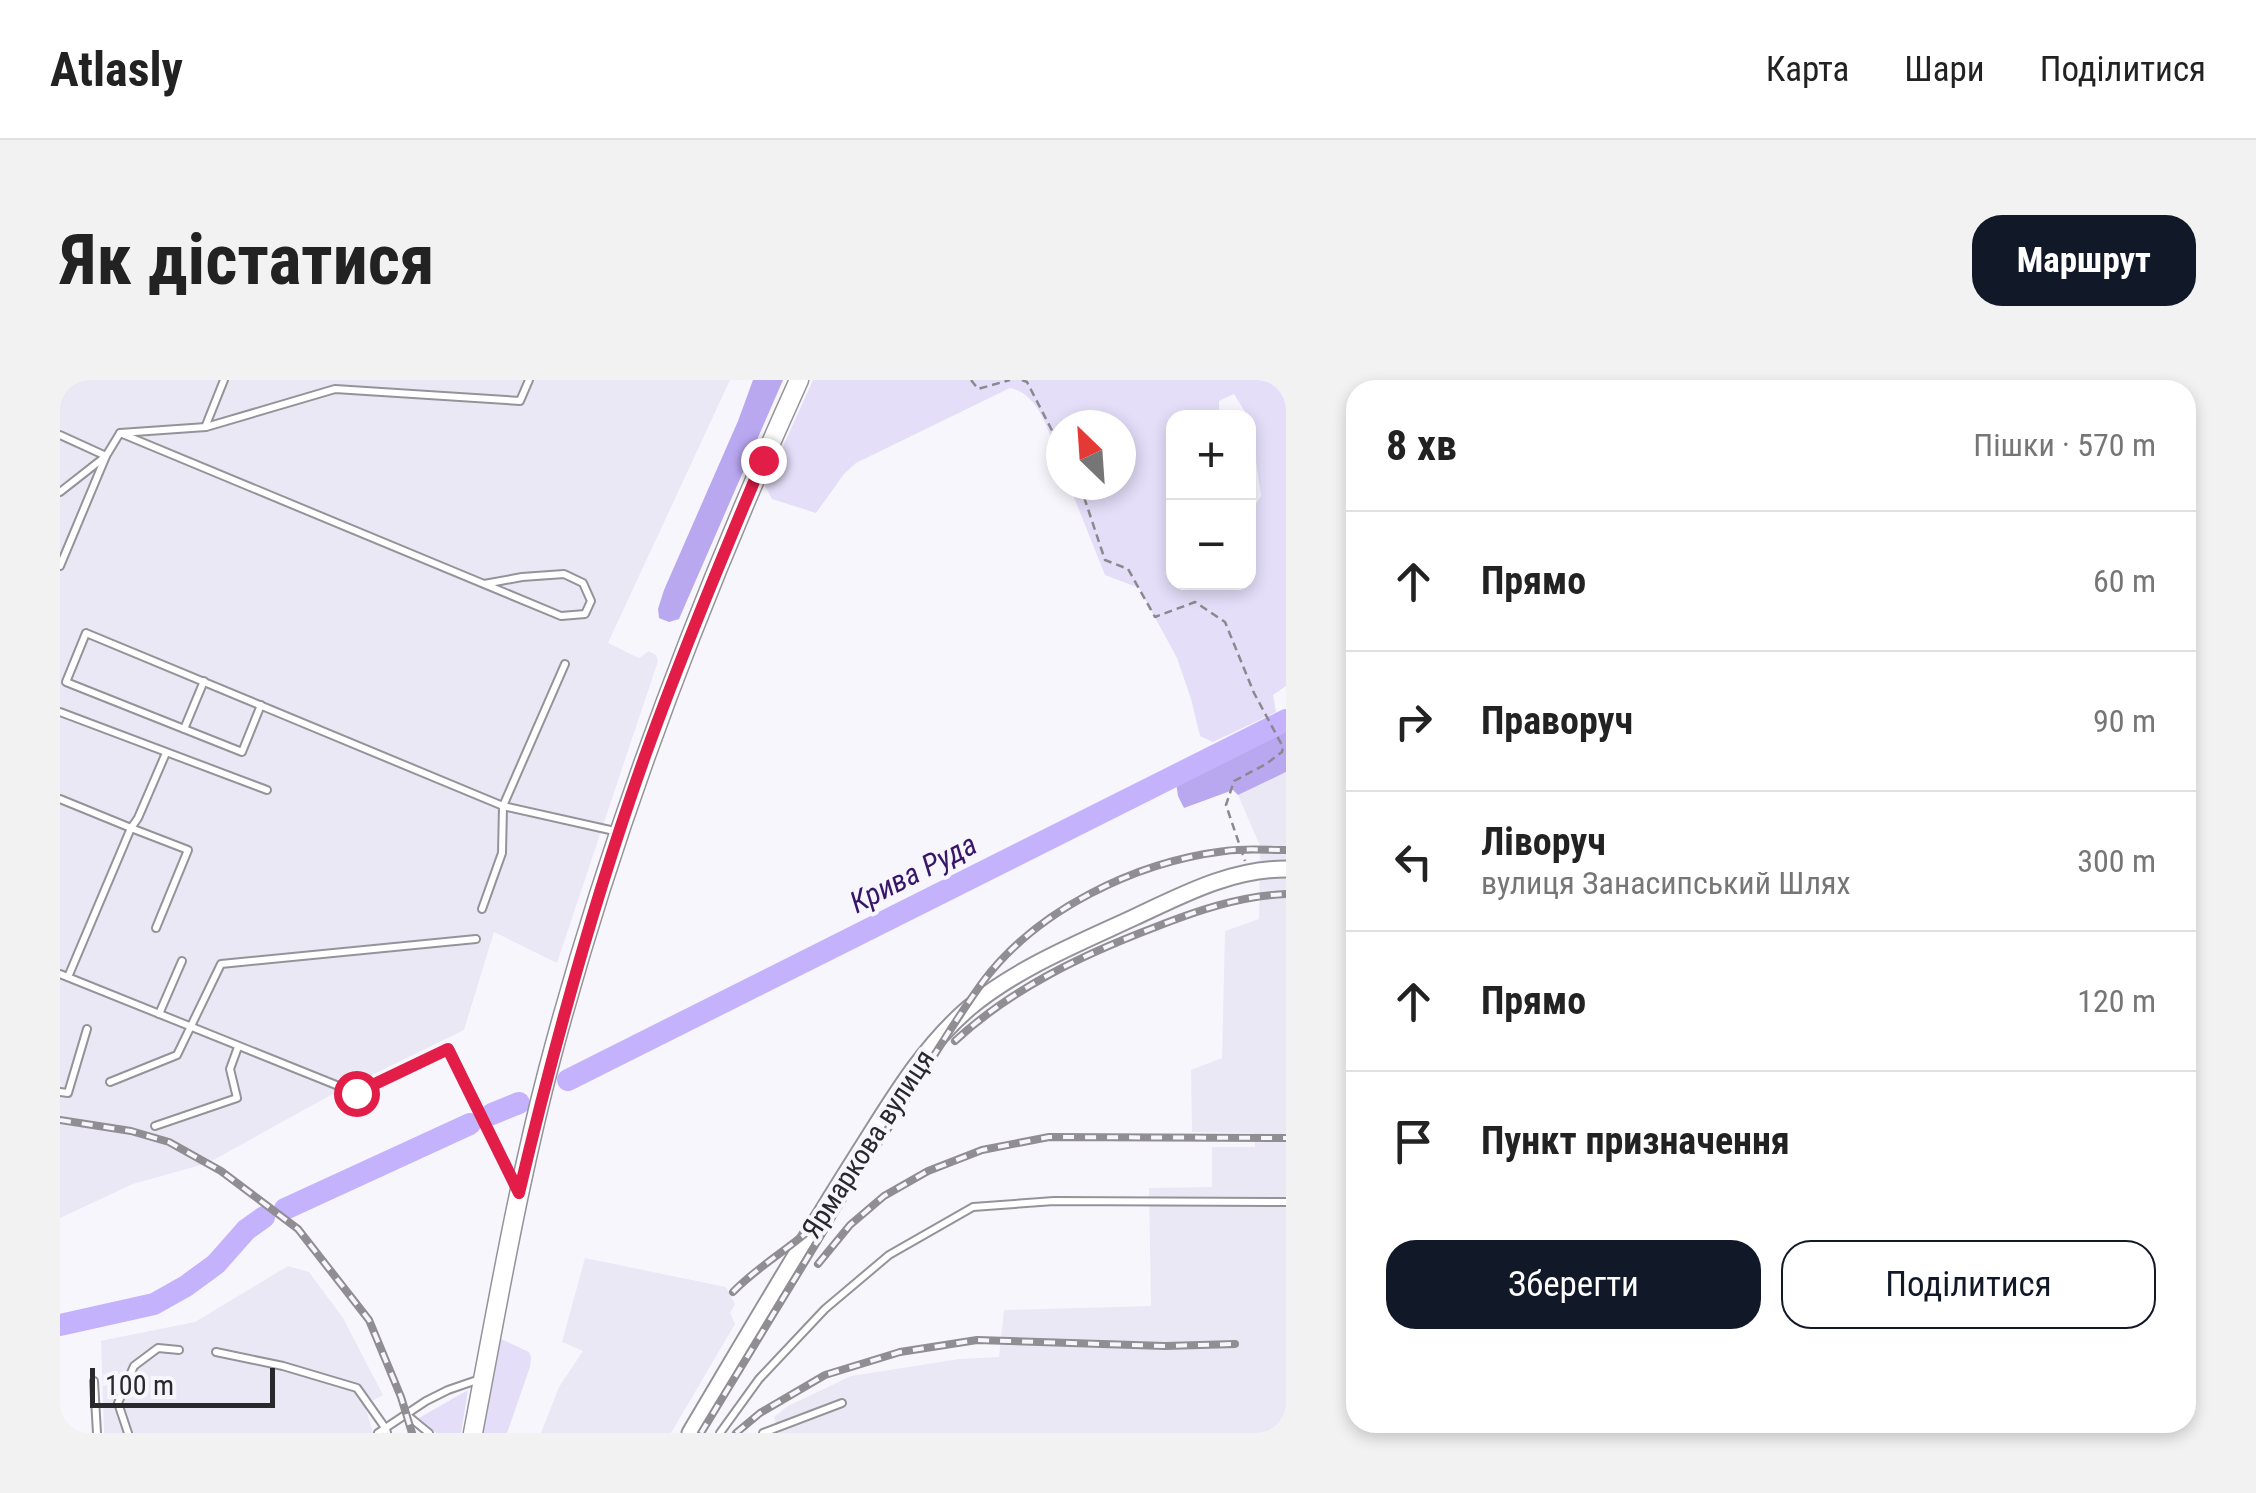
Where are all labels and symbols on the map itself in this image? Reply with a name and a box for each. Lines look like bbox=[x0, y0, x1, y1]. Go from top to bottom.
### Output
north arrow bbox=[1046, 410, 1136, 500]
route end bbox=[741, 438, 787, 484]
water label: Крива Руда bbox=[844, 826, 982, 920]
street label: Ярмаркова вулиця bbox=[795, 1044, 941, 1244]
route start bbox=[334, 1071, 380, 1117]
scale bar bbox=[90, 1363, 275, 1408]

